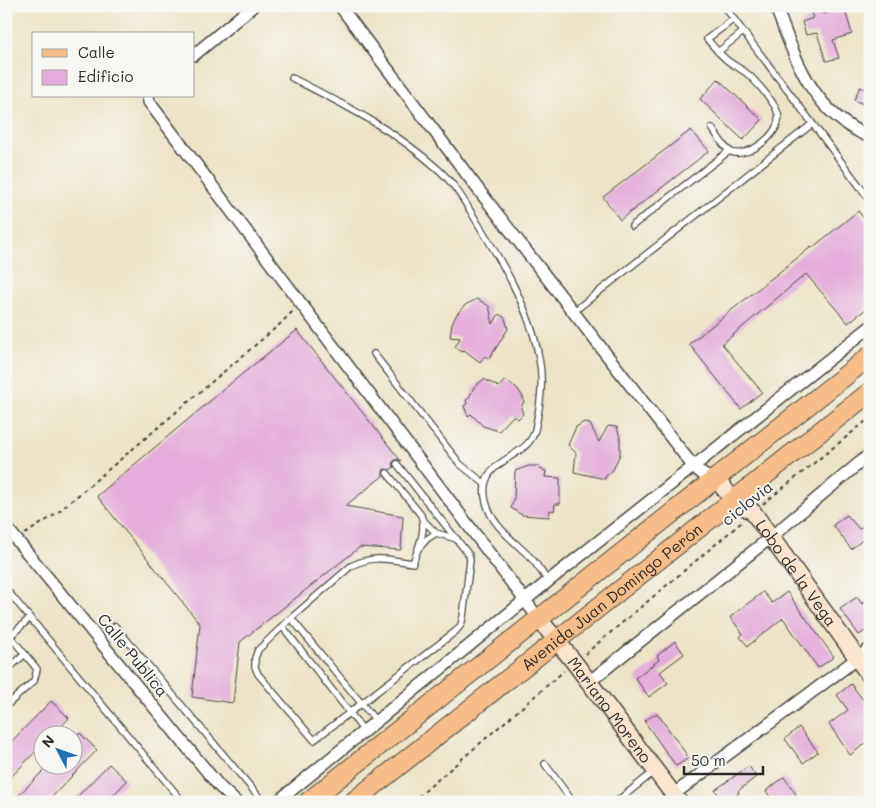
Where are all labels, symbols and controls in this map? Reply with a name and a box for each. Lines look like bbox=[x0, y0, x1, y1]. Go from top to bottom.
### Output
legend bbox=[32, 32, 195, 98]
text: Calle bbox=[78, 42, 115, 62]
text: Edificio bbox=[78, 66, 134, 86]
street label: ciclovia bbox=[717, 475, 777, 530]
street label: Lobo de la Vega bbox=[752, 515, 842, 630]
street label: Avenida Juan Domingo Perón bbox=[516, 518, 706, 675]
street label: Calle Publica bbox=[93, 609, 173, 701]
street label: Mariano Moreno bbox=[563, 652, 657, 767]
north arrow bbox=[32, 726, 82, 776]
text: N bbox=[37, 731, 58, 751]
scale bar bbox=[684, 743, 762, 775]
text: 50 m bbox=[691, 750, 726, 770]

